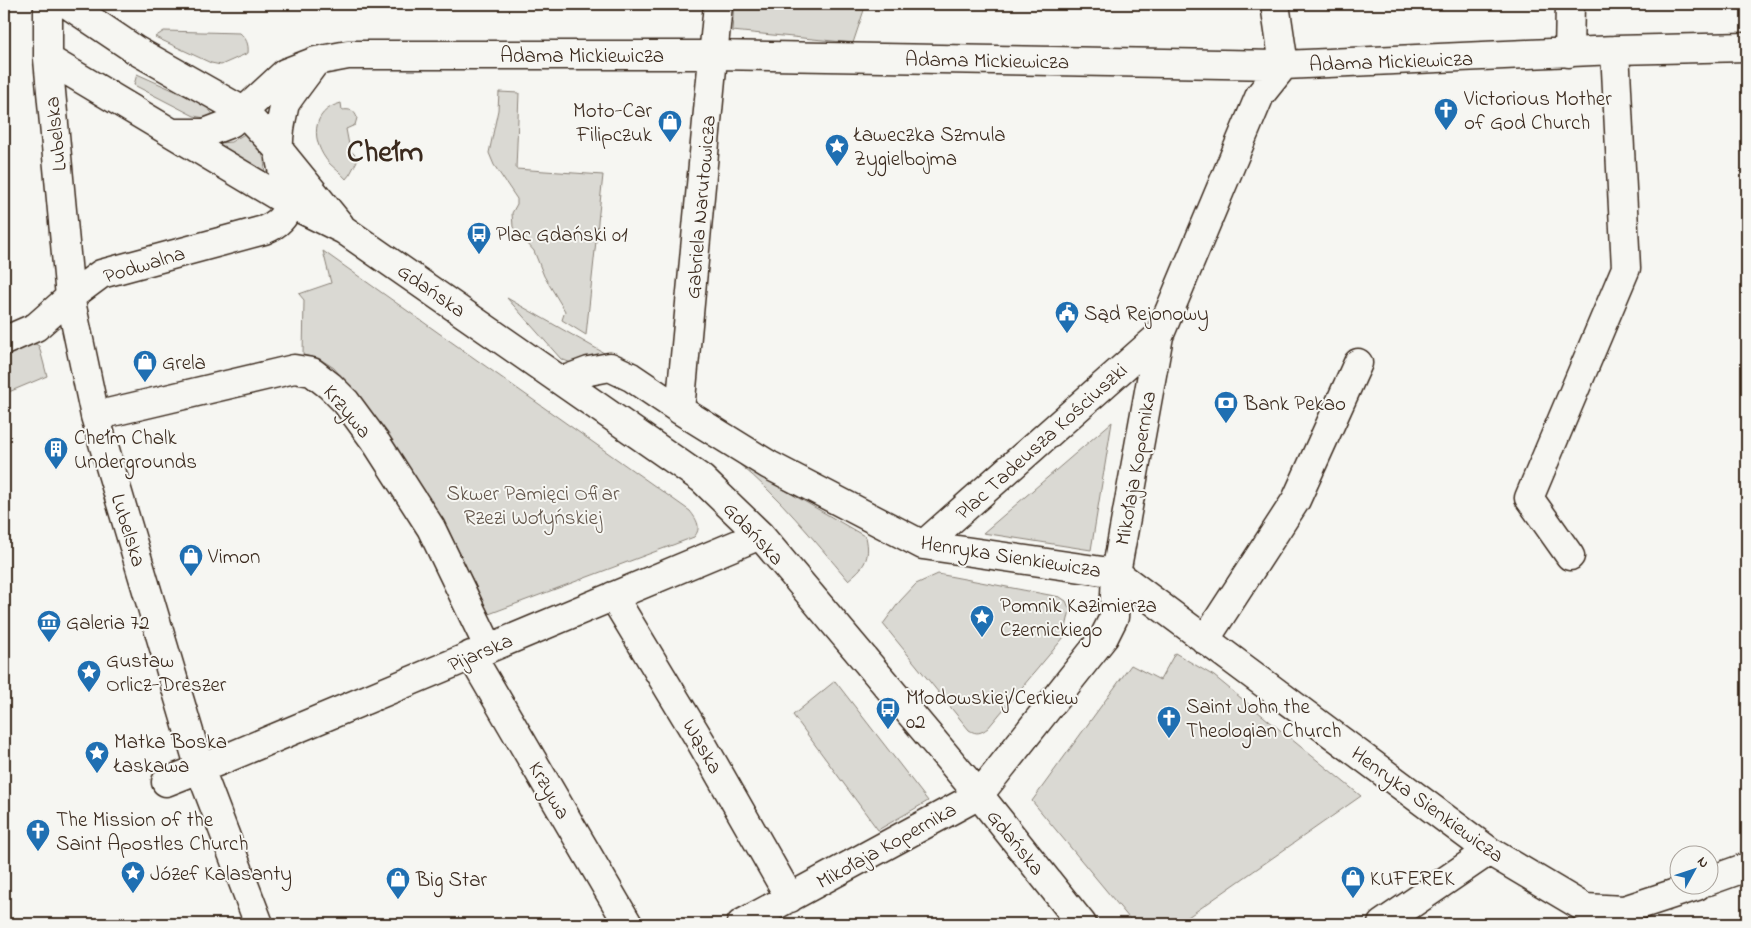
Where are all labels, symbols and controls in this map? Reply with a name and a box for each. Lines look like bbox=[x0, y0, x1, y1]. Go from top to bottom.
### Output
street label: Adama Mickiewicza bbox=[500, 42, 664, 72]
street label: Adama Mickiewicza bbox=[1308, 45, 1474, 81]
street label: Adama Mickiewicza bbox=[905, 46, 1069, 78]
place label: Victorious Mother of God Church bbox=[1463, 85, 1612, 139]
street label: Lubelska bbox=[38, 95, 76, 173]
place label: Moto-Car Filipczuk bbox=[573, 97, 653, 151]
church icon: Victorious Mother of God Church bbox=[1433, 97, 1459, 131]
shop icon: Moto-Car Filipczuk bbox=[657, 109, 683, 143]
street label: Gabriela Narutowicza bbox=[679, 114, 725, 300]
place label: Ławeczka Szmula Zygielbojma bbox=[853, 121, 1006, 177]
district label: Chełm bbox=[347, 131, 423, 176]
place icon: Ławeczka Szmula Zygielbojma bbox=[824, 133, 850, 167]
bus stop icon: Plac Gdański 01 bbox=[466, 221, 492, 255]
place label: Plac Gdański 01 bbox=[496, 221, 628, 251]
street label: Podwalna bbox=[100, 239, 189, 293]
street label: Gdańska bbox=[390, 257, 471, 326]
public building icon: Sąd Rejonowy bbox=[1054, 300, 1080, 334]
place label: Sąd Rejonowy bbox=[1084, 300, 1209, 332]
shop icon: Grela bbox=[132, 349, 158, 383]
place label: Grela bbox=[162, 349, 206, 379]
street label: Plac Tadeusza Kościuszki bbox=[950, 357, 1135, 528]
street label: Krzywa bbox=[313, 379, 378, 447]
street label: Mikołaja Kopernika bbox=[1109, 389, 1165, 548]
bank icon: Bank Pekao bbox=[1213, 390, 1239, 424]
place label: Bank Pekao bbox=[1243, 390, 1346, 420]
place label: Chełm Chalk Undergrounds bbox=[74, 424, 197, 480]
building icon: Chełm Chalk Undergrounds bbox=[43, 436, 69, 470]
park label: Skwer Pamięci Ofiar Rzezi Wołyńskiej bbox=[447, 480, 620, 536]
street label: Lubelska bbox=[102, 490, 152, 571]
street label: Gdańska bbox=[715, 496, 790, 573]
street label: Henryka Sienkiewicza bbox=[918, 529, 1103, 589]
shop icon: Vimon bbox=[178, 543, 204, 577]
place label: Vimon bbox=[207, 543, 260, 573]
place label: Pomnik Kazimierza Czernickiego bbox=[1000, 592, 1157, 648]
place icon: Pomnik Kazimierza Czernickiego bbox=[969, 604, 995, 638]
museum icon: Galeria 72 bbox=[36, 609, 62, 643]
place label: Galeria 72 bbox=[66, 609, 149, 639]
street label: Pijarska bbox=[444, 627, 518, 681]
place label: Gustaw Orlicz-Dreszer bbox=[106, 647, 227, 701]
place icon: Gustaw Orlicz-Dreszer bbox=[76, 659, 102, 693]
place label: Młodowskiej/Cerkiew 02 bbox=[906, 684, 1078, 738]
place label: Saint John the Theologian Church bbox=[1186, 693, 1342, 749]
bus stop icon: Młodowskiej/Cerkiew 02 bbox=[875, 696, 901, 730]
church icon: Saint John the Theologian Church bbox=[1156, 705, 1182, 739]
street label: Wąska bbox=[674, 714, 729, 780]
place label: Matka Boska Łaskawa bbox=[113, 728, 227, 782]
place icon: Matka Boska Łaskawa bbox=[84, 740, 110, 774]
street label: Henryka Sienkiewicza bbox=[1343, 740, 1509, 873]
street label: Krzywa bbox=[518, 757, 577, 826]
street label: Mikołaja Kopernika bbox=[811, 796, 962, 898]
street label: Gdańska bbox=[978, 804, 1051, 883]
place label: The Mission of the Saint Apostles Church bbox=[56, 806, 248, 860]
church icon: The Mission of the Saint Apostles Church bbox=[25, 818, 51, 852]
north arrow bbox=[1668, 846, 1718, 896]
text: N bbox=[1692, 852, 1714, 873]
place icon: Józef Kalasanty bbox=[120, 860, 146, 894]
place label: Józef Kalasanty bbox=[150, 860, 292, 892]
shop icon: KUFEREK bbox=[1340, 865, 1366, 899]
place label: KUFEREK bbox=[1370, 865, 1455, 895]
shop icon: Big Star bbox=[385, 866, 411, 900]
place label: Big Star bbox=[415, 866, 487, 898]

